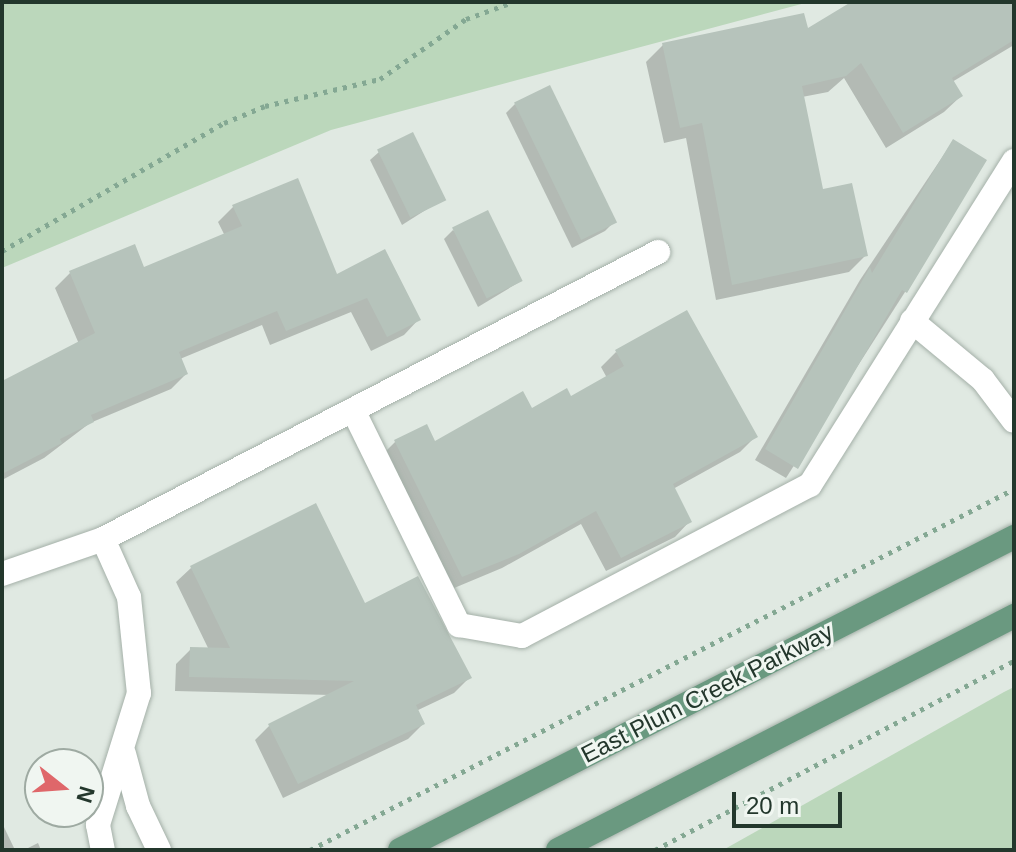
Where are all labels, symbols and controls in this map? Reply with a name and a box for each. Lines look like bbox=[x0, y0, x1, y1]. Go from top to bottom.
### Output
street label: East Plum Creek Parkway bbox=[576, 617, 838, 769]
north arrow bbox=[24, 748, 104, 828]
scale bar bbox=[736, 776, 846, 826]
text: N bbox=[71, 783, 100, 806]
text: 20 m bbox=[746, 792, 799, 819]

